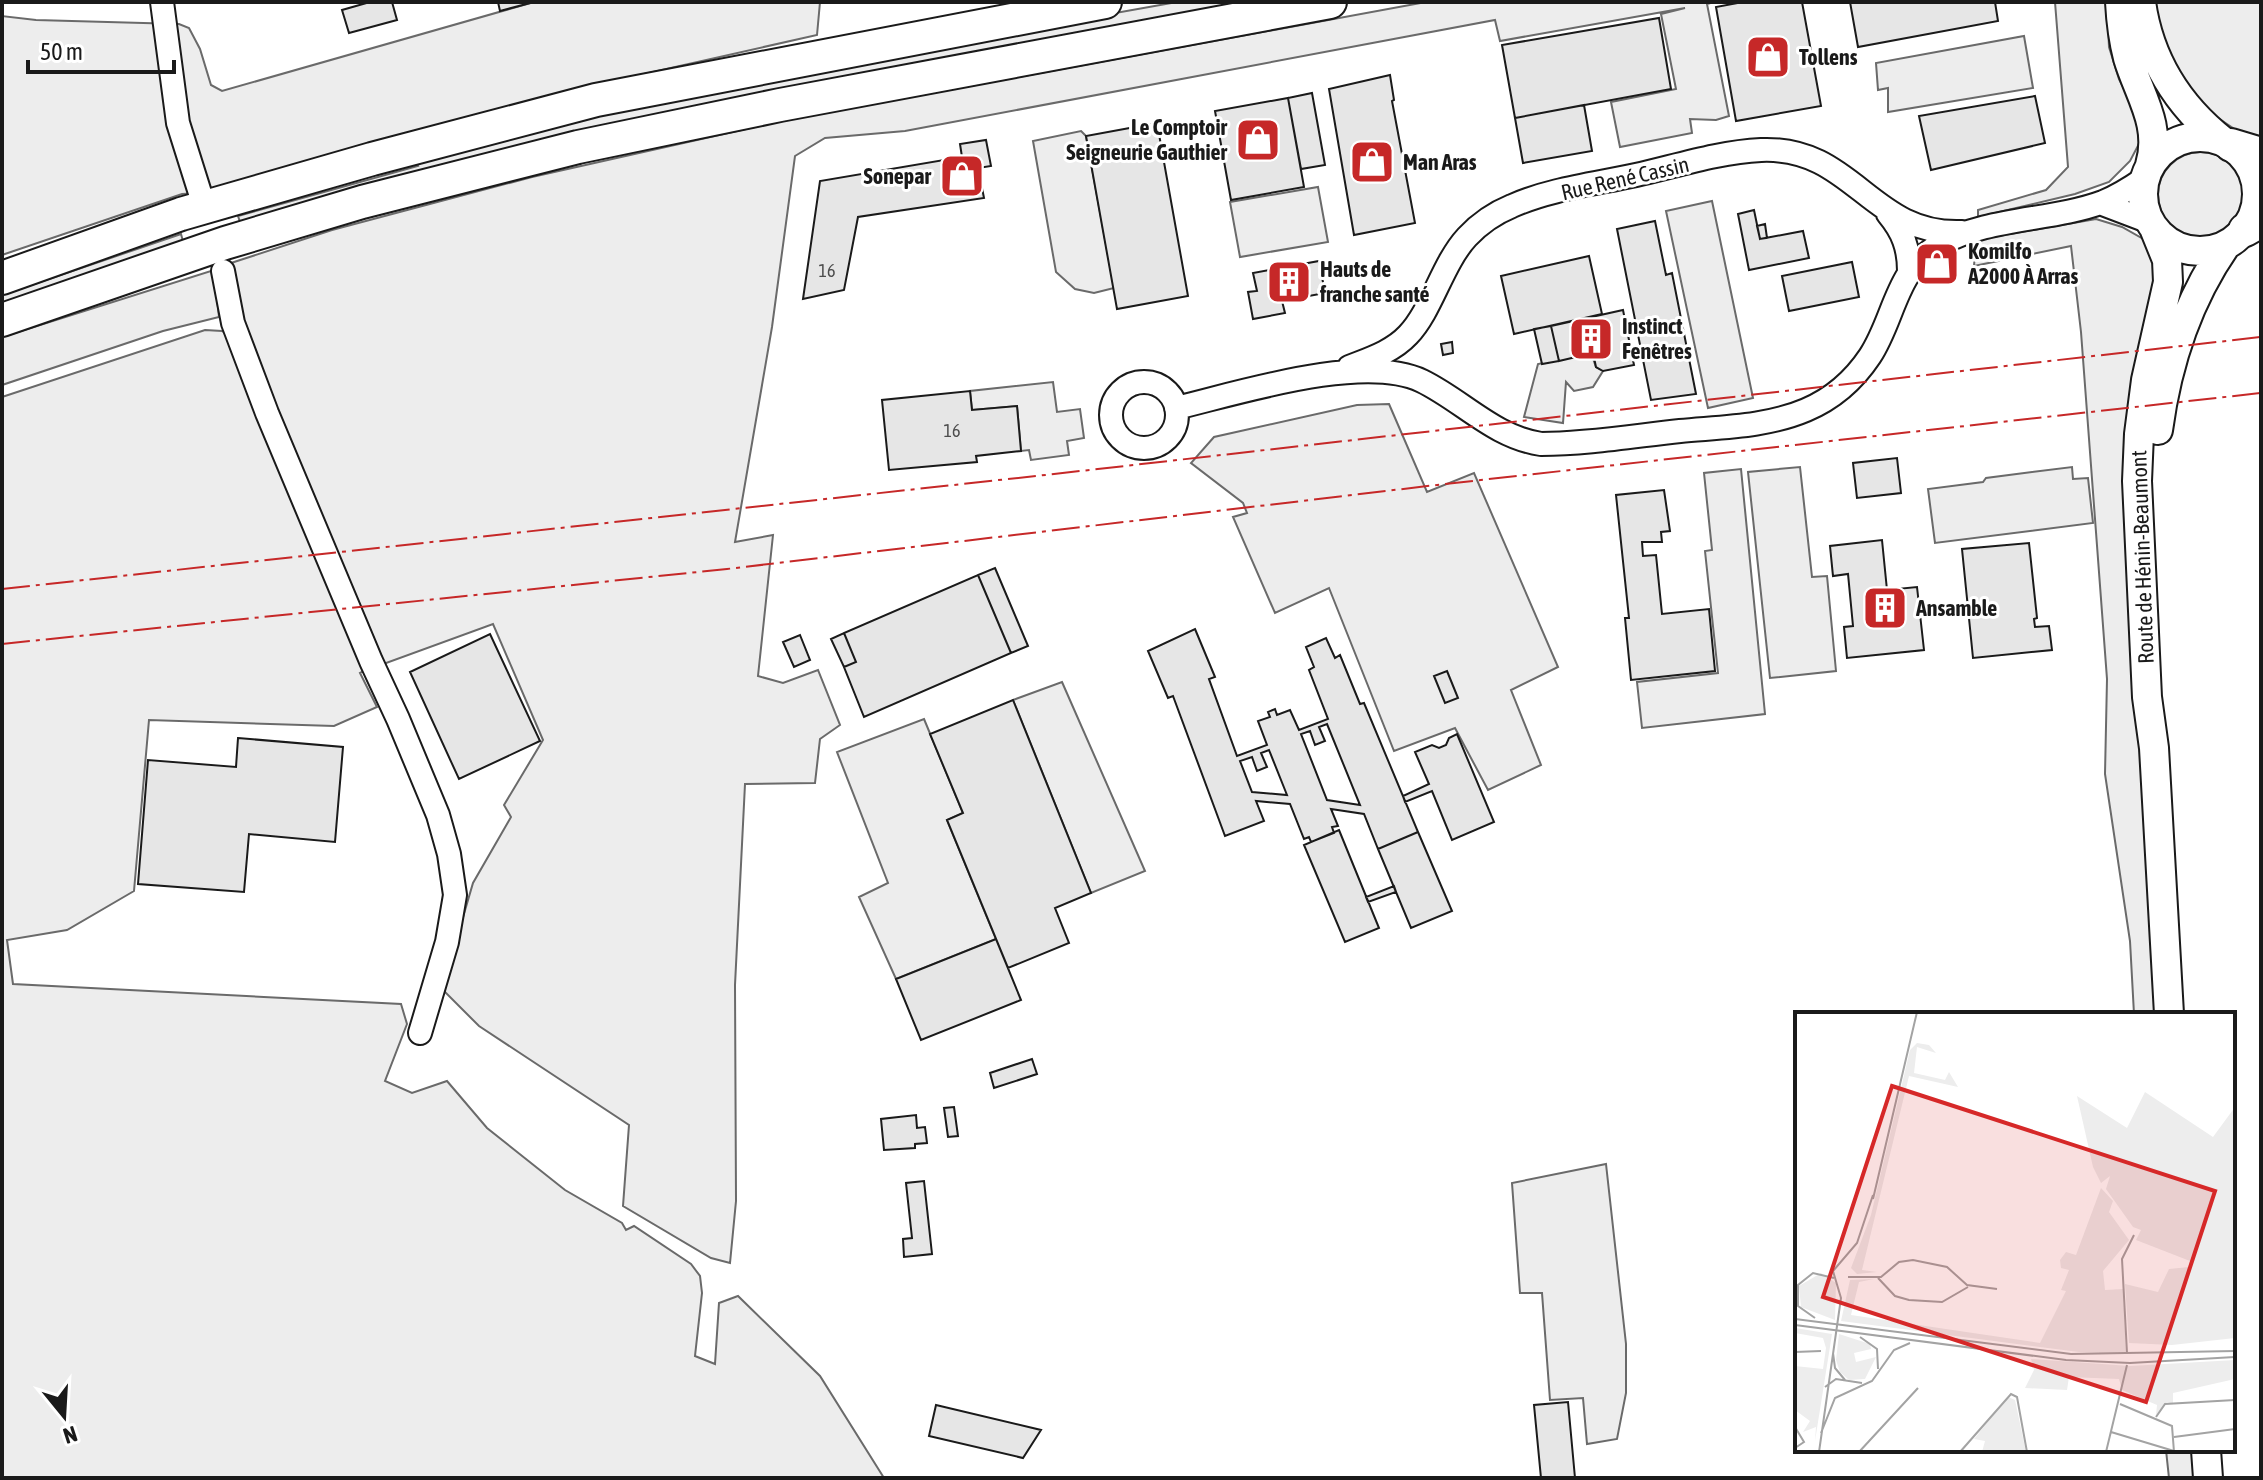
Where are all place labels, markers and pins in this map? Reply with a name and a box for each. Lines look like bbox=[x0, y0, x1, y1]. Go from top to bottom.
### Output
shop icon: Tollens bbox=[1744, 33, 1792, 81]
place label: Tollens bbox=[1799, 44, 1858, 70]
place label: Le Comptoir Seigneurie Gauthier bbox=[1066, 114, 1228, 165]
shop icon: Le Comptoir Seigneurie Gauthier bbox=[1234, 116, 1282, 164]
shop icon: Man Aras bbox=[1348, 138, 1396, 186]
place label: Man Aras bbox=[1403, 149, 1477, 175]
shop icon: Sonepar bbox=[938, 152, 986, 200]
place label: Sonepar bbox=[864, 163, 932, 189]
place label: Komilfo A2000 À Arras bbox=[1967, 238, 2078, 289]
shop icon: Komilfo A2000 À Arras bbox=[1913, 240, 1961, 288]
place label: Hauts de franche santé bbox=[1319, 256, 1430, 307]
building icon: Hauts de franche santé bbox=[1265, 258, 1313, 306]
place label: Instinct Fenêtres bbox=[1622, 313, 1692, 364]
building icon: Instinct Fenêtres bbox=[1567, 315, 1615, 363]
building icon: Ansamble bbox=[1861, 584, 1909, 632]
place label: Ansamble bbox=[1915, 595, 1997, 621]

